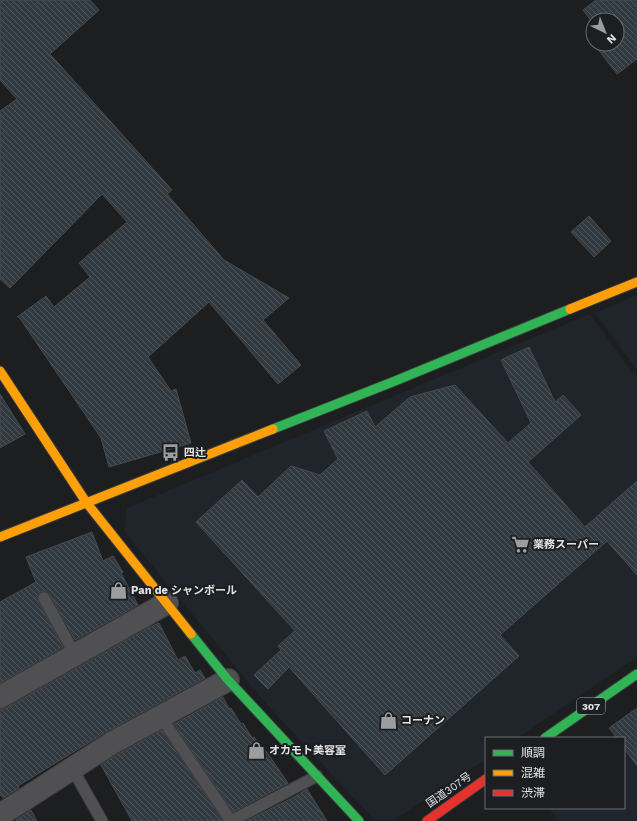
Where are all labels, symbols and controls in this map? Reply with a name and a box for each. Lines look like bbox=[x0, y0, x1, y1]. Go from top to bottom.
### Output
north arrow bbox=[585, 12, 625, 52]
text: N bbox=[604, 31, 619, 46]
bus stop icon: 四辻 bbox=[161, 442, 181, 462]
place label: 四辻 bbox=[184, 446, 206, 459]
supermarket icon: 業務スーパー bbox=[510, 534, 530, 554]
place label: 業務スーパー bbox=[533, 538, 599, 551]
shop icon: Pan de シャンボール bbox=[108, 580, 128, 600]
place label: Pan de シャンボール bbox=[131, 584, 237, 597]
road number: 307 bbox=[577, 698, 605, 714]
shop icon: コーナン bbox=[378, 710, 398, 730]
place label: コーナン bbox=[401, 714, 445, 727]
legend bbox=[485, 737, 625, 809]
shop icon: オカモト美容室 bbox=[246, 740, 266, 760]
place label: オカモト美容室 bbox=[269, 744, 346, 757]
text: 順調 bbox=[521, 746, 545, 760]
text: 混雑 bbox=[521, 766, 545, 780]
street label: 国道307号 bbox=[424, 770, 474, 810]
text: 渋滞 bbox=[521, 786, 545, 800]

